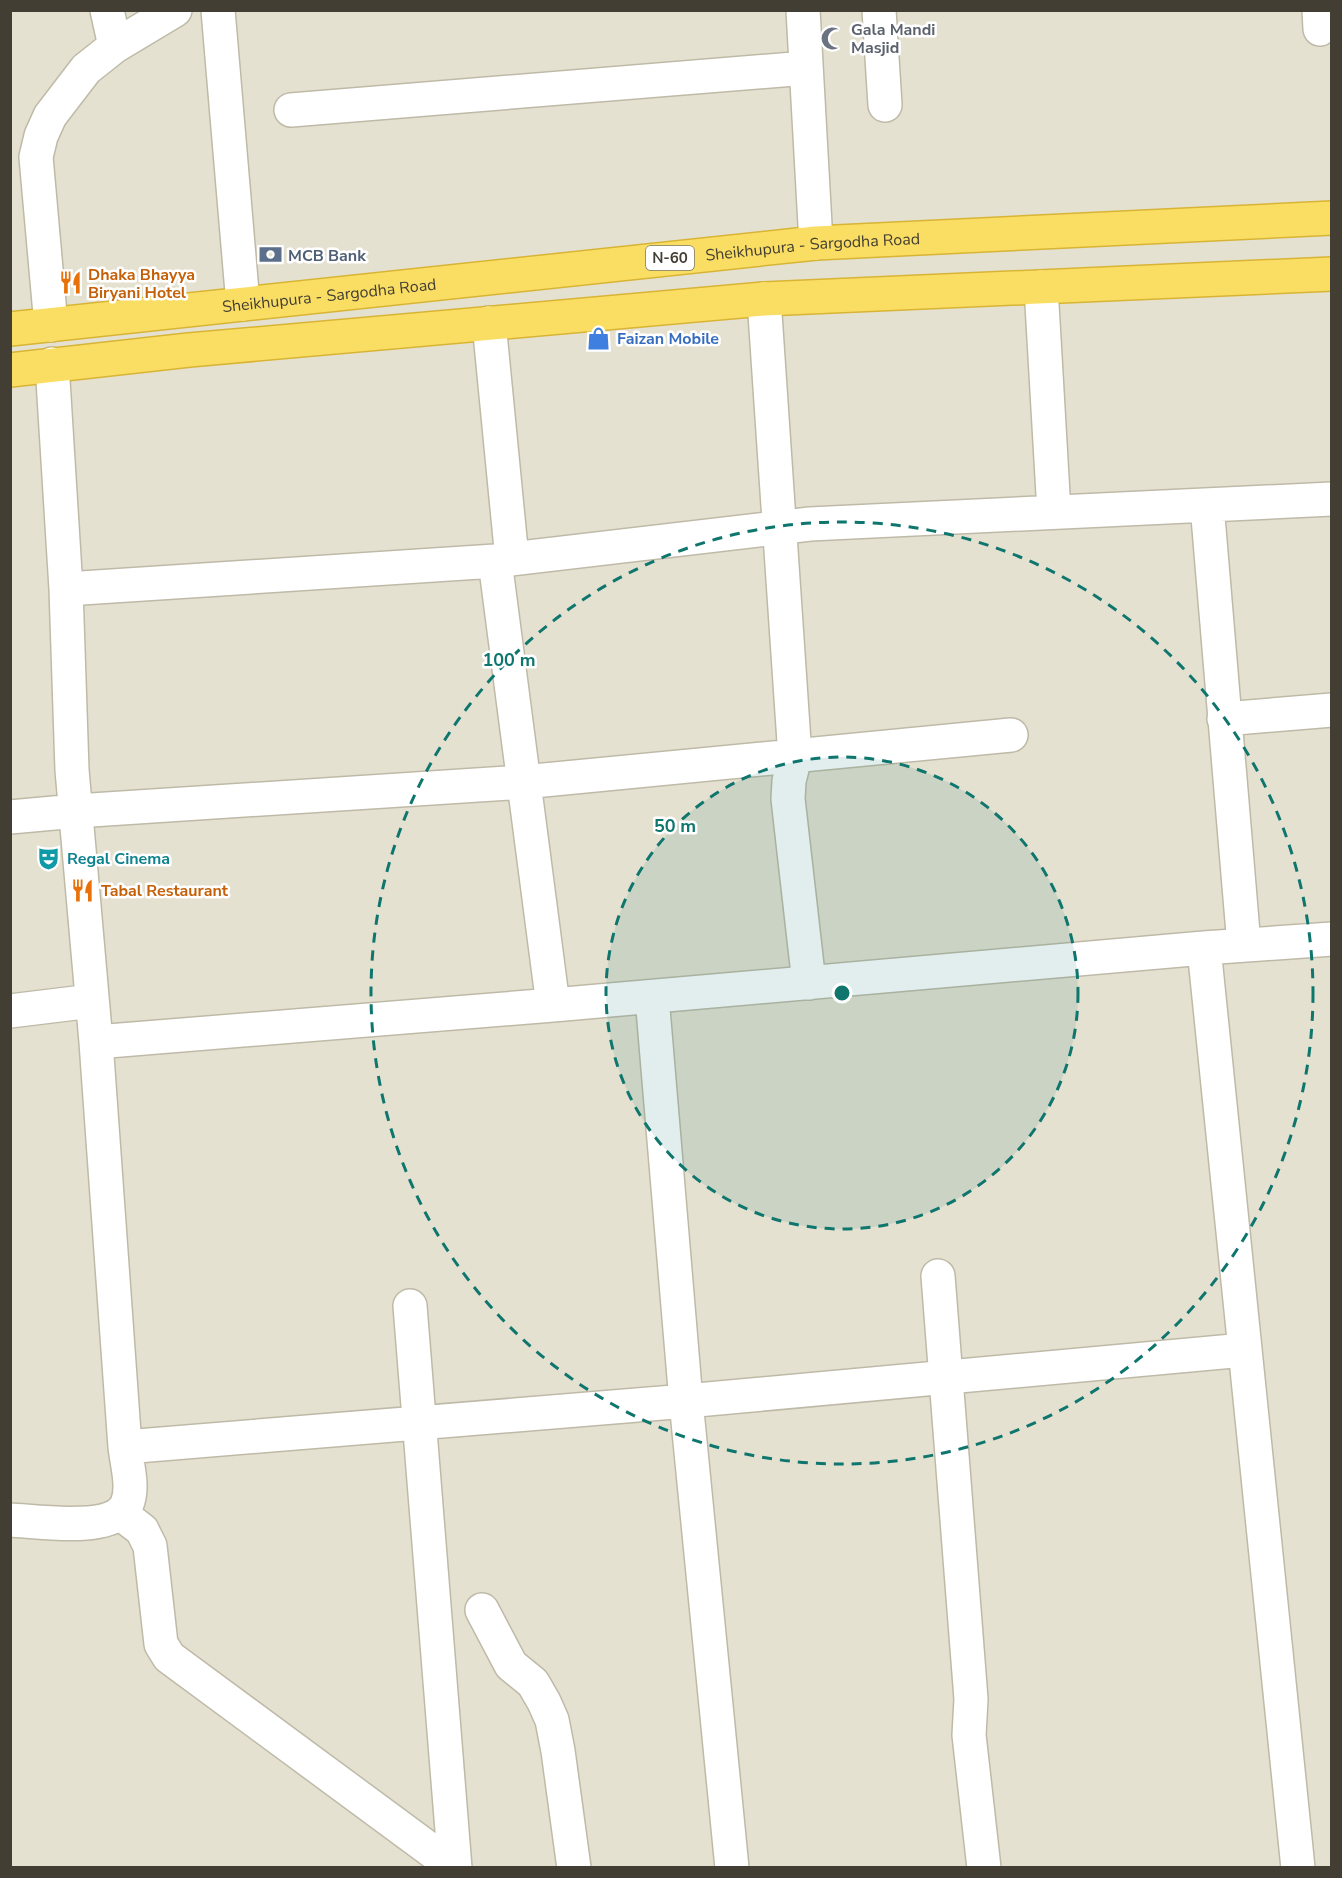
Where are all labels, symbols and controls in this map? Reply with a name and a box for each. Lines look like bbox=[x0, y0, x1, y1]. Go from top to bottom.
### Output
place label: Gala Mandi Masjid bbox=[851, 19, 935, 59]
mosque icon: Gala Mandi Masjid bbox=[820, 25, 846, 51]
street label: Sheikhupura - Sargodha Road bbox=[704, 228, 921, 267]
bank icon: MCB Bank bbox=[257, 242, 283, 268]
place label: MCB Bank bbox=[288, 245, 366, 267]
road number: N-60 bbox=[646, 246, 694, 270]
place label: Dhaka Bhayya Biryani Hotel bbox=[88, 264, 195, 304]
restaurant icon: Dhaka Bhayya Biryani Hotel bbox=[57, 270, 83, 296]
street label: Sheikhupura - Sargodha Road bbox=[221, 274, 438, 318]
shop icon: Faizan Mobile bbox=[586, 325, 612, 351]
place label: Faizan Mobile bbox=[617, 328, 719, 350]
text: 100 m bbox=[482, 648, 536, 672]
text: 50 m bbox=[654, 814, 696, 838]
theatre icon: Regal Cinema bbox=[36, 845, 62, 871]
place label: Regal Cinema bbox=[67, 848, 170, 870]
restaurant icon: Tabal Restaurant bbox=[70, 877, 96, 903]
place label: Tabal Restaurant bbox=[101, 880, 229, 902]
centre of rings bbox=[832, 983, 852, 1003]

